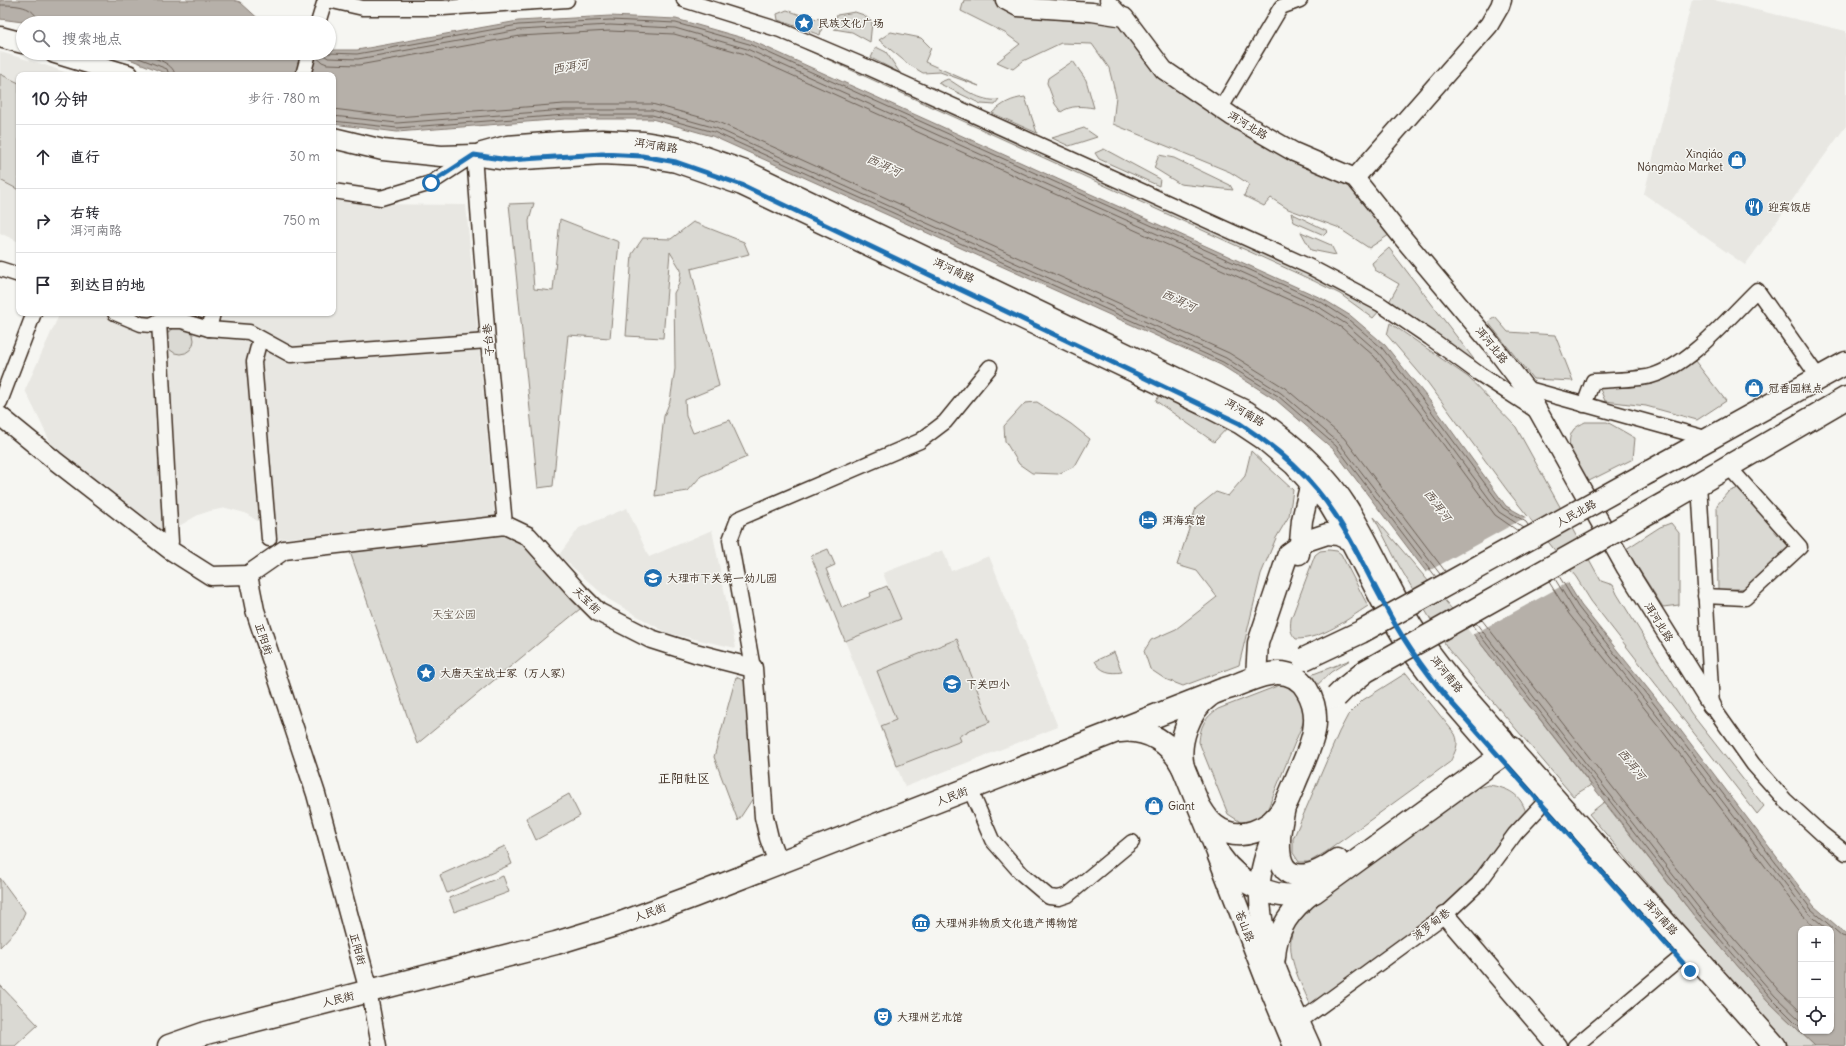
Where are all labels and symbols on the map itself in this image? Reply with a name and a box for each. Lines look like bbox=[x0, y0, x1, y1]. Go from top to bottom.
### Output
place icon: 民族文化广场 bbox=[793, 12, 815, 34]
place label: 民族文化广场 bbox=[818, 16, 884, 30]
water label: 西洱河 bbox=[551, 55, 591, 76]
street label: 洱河北路 bbox=[1226, 108, 1270, 142]
street label: 洱河南路 bbox=[633, 135, 679, 155]
place label: Xīnqiáo Nóngmào Market bbox=[1637, 147, 1723, 174]
shop icon: Xīnqiáo Nóngmào Market bbox=[1726, 149, 1748, 171]
water label: 西洱河 bbox=[865, 151, 905, 180]
route start bbox=[422, 174, 440, 192]
restaurant icon: 迎宾饭店 bbox=[1743, 196, 1765, 218]
place label: 迎宾饭店 bbox=[1768, 200, 1812, 214]
street label: 洱河南路 bbox=[931, 254, 977, 286]
water label: 西洱河 bbox=[1160, 286, 1200, 315]
street label: 子台巷 bbox=[480, 323, 496, 357]
street label: 洱河北路 bbox=[1473, 323, 1511, 367]
shop icon: 冠香园糕点 bbox=[1743, 377, 1765, 399]
place label: 冠香园糕点 bbox=[1768, 381, 1823, 395]
street label: 洱河南路 bbox=[1223, 395, 1267, 429]
water label: 西洱河 bbox=[1421, 486, 1456, 525]
street label: 人民北路 bbox=[1553, 496, 1599, 530]
hotel icon: 洱海宾馆 bbox=[1137, 509, 1159, 531]
place label: 洱海宾馆 bbox=[1162, 513, 1206, 527]
school or university icon: 大理市下关第一幼儿园 bbox=[642, 567, 664, 589]
place label: 大理市下关第一幼儿园 bbox=[667, 571, 777, 585]
street label: 天宝街 bbox=[570, 584, 604, 617]
street label: 洱河北路 bbox=[1641, 600, 1677, 644]
park label: 天宝公园 bbox=[432, 607, 476, 621]
street label: 正阳街 bbox=[252, 621, 276, 658]
street label: 洱河南路 bbox=[1428, 652, 1466, 696]
place icon: 大唐天宝战士冢（万人冢） bbox=[415, 662, 437, 684]
place label: 大唐天宝战士冢（万人冢） bbox=[440, 666, 572, 680]
school or university icon: 下关四小 bbox=[941, 673, 963, 695]
place label: 下关四小 bbox=[966, 677, 1010, 691]
water label: 西洱河 bbox=[1615, 745, 1650, 784]
district label: 正阳社区 bbox=[658, 770, 710, 787]
street label: 人民街 bbox=[934, 783, 971, 808]
shop icon: Giant bbox=[1143, 795, 1165, 817]
place label: Giant bbox=[1168, 799, 1195, 813]
street label: 洱河南路 bbox=[1641, 896, 1681, 938]
street label: 人民街 bbox=[632, 899, 669, 924]
street label: 波罗甸巷 bbox=[1409, 905, 1453, 943]
street label: 苍山路 bbox=[1233, 908, 1257, 944]
museum icon: 大理州非物质文化遗产博物馆 bbox=[910, 912, 932, 934]
place label: 大理州非物质文化遗产博物馆 bbox=[935, 916, 1078, 930]
street label: 正阳街 bbox=[347, 931, 369, 968]
route end bbox=[1681, 962, 1699, 980]
street label: 人民街 bbox=[320, 988, 357, 1010]
theatre icon: 大理州艺术馆 bbox=[872, 1006, 894, 1028]
place label: 大理州艺术馆 bbox=[897, 1010, 963, 1024]

